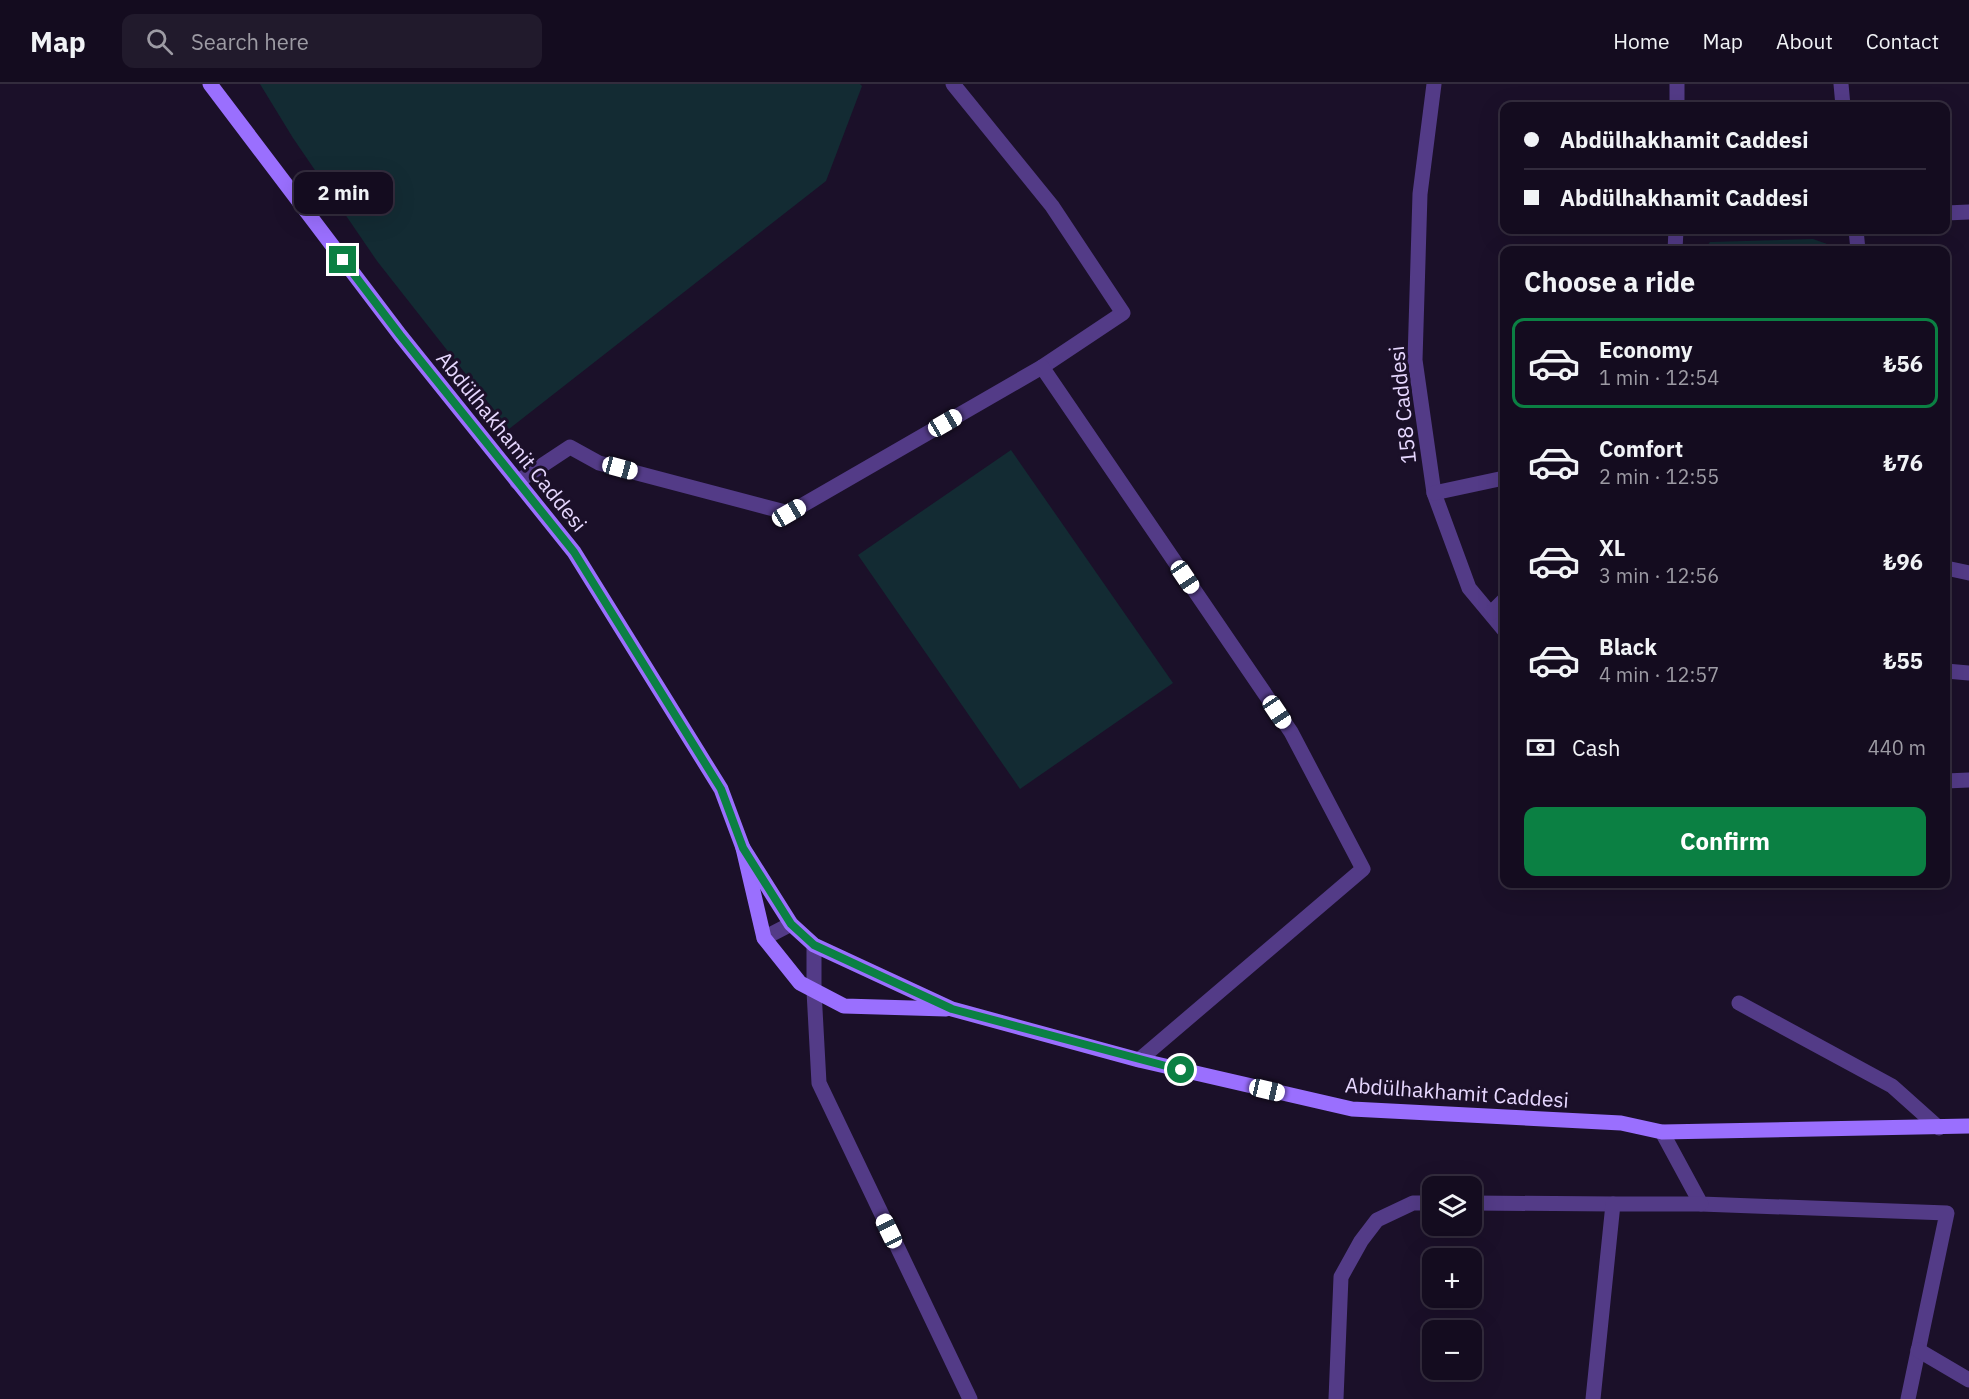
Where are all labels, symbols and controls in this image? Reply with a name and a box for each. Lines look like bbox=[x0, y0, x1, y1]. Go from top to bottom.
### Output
search box bbox=[122, 14, 542, 68]
text: Map bbox=[30, 23, 86, 60]
icon: search bbox=[143, 25, 176, 58]
text: Search here bbox=[191, 27, 309, 56]
text: Home bbox=[1613, 27, 1670, 55]
text: Map bbox=[1703, 27, 1743, 55]
text: About bbox=[1776, 27, 1833, 55]
text: Contact bbox=[1866, 27, 1939, 55]
text: Abdülhakhamit Caddesi bbox=[1560, 125, 1808, 154]
callout: 2 min bbox=[294, 173, 392, 215]
text: 2 min bbox=[317, 179, 370, 206]
text: Abdülhakhamit Caddesi bbox=[1560, 183, 1808, 212]
route end bbox=[329, 246, 356, 273]
text: Choose a ride bbox=[1524, 264, 1695, 299]
text: Economy bbox=[1599, 335, 1693, 364]
icon: car bbox=[1527, 336, 1581, 390]
street label: Abdülhakhamit Caddesi bbox=[431, 345, 593, 537]
street label: 158 Caddesi bbox=[1382, 345, 1422, 465]
text: ₺56 bbox=[1883, 349, 1923, 378]
text: 1 min · 12:54 bbox=[1599, 364, 1719, 391]
car bbox=[925, 406, 965, 440]
text: Comfort bbox=[1599, 434, 1683, 463]
icon: car bbox=[1527, 435, 1581, 489]
text: ₺76 bbox=[1883, 448, 1923, 477]
car bbox=[600, 455, 640, 481]
text: 2 min · 12:55 bbox=[1599, 463, 1719, 490]
car bbox=[769, 496, 809, 530]
text: XL bbox=[1599, 533, 1625, 562]
icon: car bbox=[1527, 534, 1581, 588]
text: ₺96 bbox=[1883, 547, 1923, 576]
car bbox=[1167, 557, 1203, 597]
text: 3 min · 12:56 bbox=[1599, 562, 1719, 589]
text: Black bbox=[1599, 632, 1657, 661]
icon: car bbox=[1527, 633, 1581, 687]
text: ₺55 bbox=[1883, 646, 1923, 675]
text: 4 min · 12:57 bbox=[1599, 661, 1719, 688]
car bbox=[1259, 692, 1295, 732]
icon: cash bbox=[1524, 731, 1557, 764]
text: Cash bbox=[1572, 733, 1621, 762]
text: 440 m bbox=[1868, 734, 1926, 761]
button: Confirm bbox=[1524, 807, 1926, 876]
route start bbox=[1167, 1056, 1194, 1083]
street label: Abdülhakhamit Caddesi bbox=[1344, 1070, 1570, 1114]
car bbox=[1247, 1077, 1287, 1103]
map controls bbox=[1422, 1176, 1482, 1380]
button: layers bbox=[1422, 1176, 1482, 1236]
car bbox=[873, 1211, 905, 1251]
button: + bbox=[1422, 1248, 1482, 1308]
button: − bbox=[1422, 1320, 1482, 1380]

